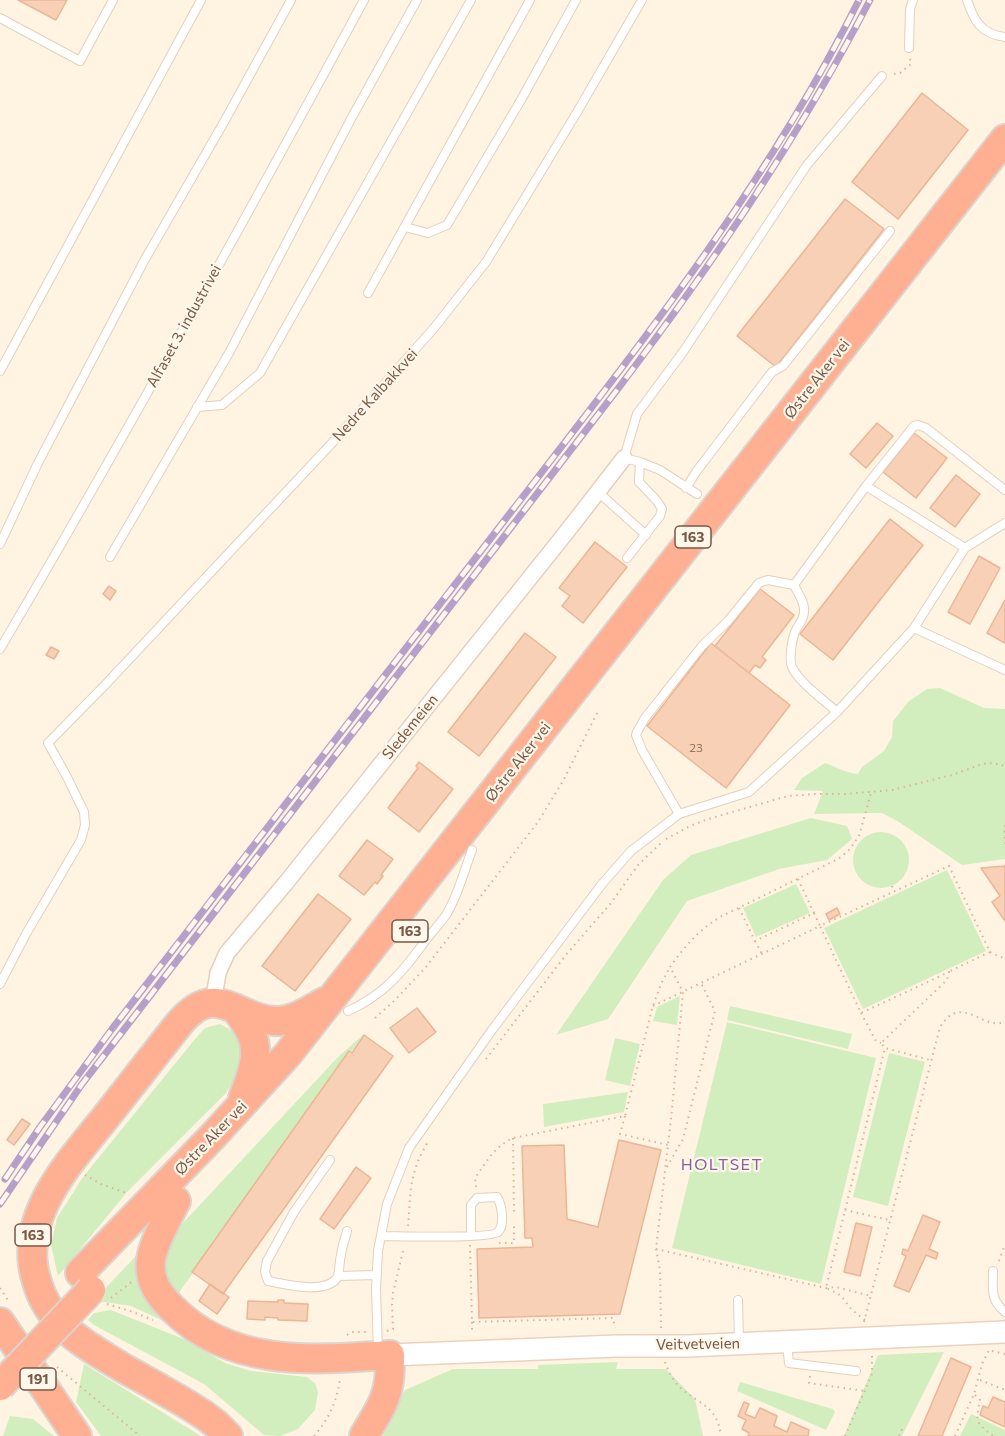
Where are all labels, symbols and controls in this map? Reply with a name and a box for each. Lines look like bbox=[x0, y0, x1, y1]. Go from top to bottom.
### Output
street label: Alfaset 3. industrivei bbox=[143, 261, 225, 391]
street label: Østre Aker vei bbox=[780, 336, 854, 422]
street label: Nedre Kalbakkvei bbox=[329, 345, 421, 445]
road number: 163 bbox=[675, 526, 711, 548]
street label: Sledemeien bbox=[378, 691, 442, 763]
street label: Østre Aker vei bbox=[481, 719, 555, 805]
house number: 23 bbox=[689, 741, 703, 755]
road number: 163 bbox=[392, 920, 428, 942]
street label: Østre Aker vei bbox=[171, 1097, 251, 1179]
district label: HOLTSET bbox=[681, 1155, 763, 1175]
road number: 163 bbox=[15, 1224, 51, 1246]
street label: Veitvetveien bbox=[656, 1334, 740, 1354]
road number: 191 bbox=[20, 1368, 56, 1390]

